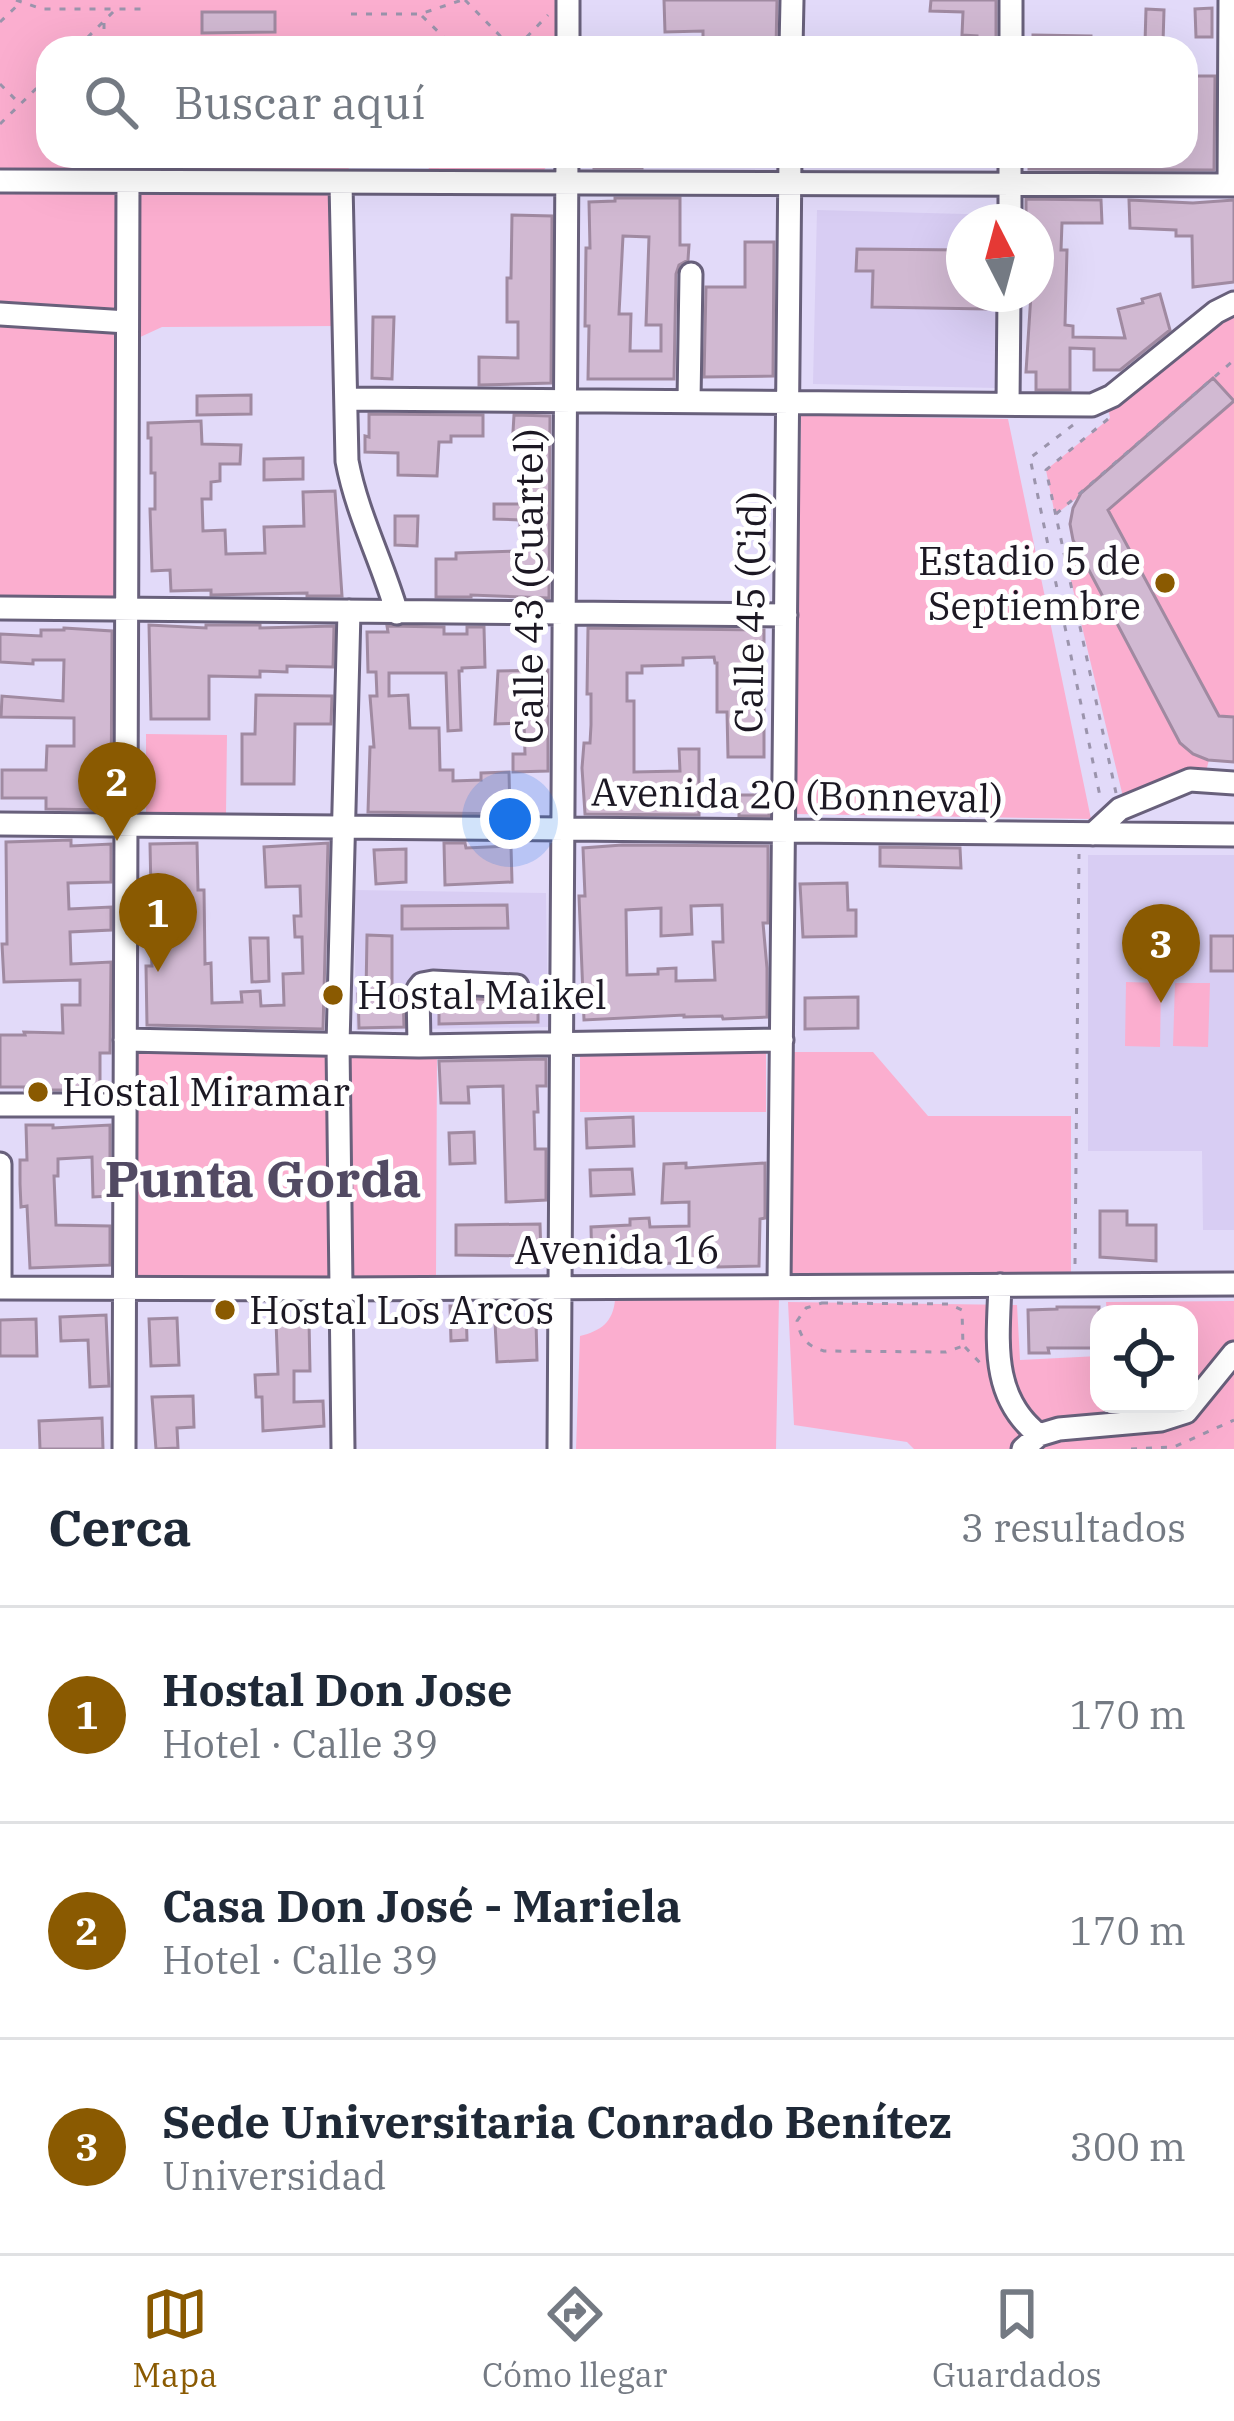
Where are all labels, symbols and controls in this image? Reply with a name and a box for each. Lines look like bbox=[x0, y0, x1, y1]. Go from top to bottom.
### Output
search box bbox=[36, 36, 1198, 168]
icon: search bbox=[78, 69, 144, 135]
text: Buscar aquí bbox=[174, 73, 425, 131]
north arrow bbox=[946, 204, 1054, 312]
street label: Calle 43 (Cuartel) bbox=[503, 428, 554, 744]
street label: Calle 45 (Cid) bbox=[722, 490, 777, 734]
place label: Estadio 5 de Septiembre bbox=[918, 535, 1141, 631]
marker: Estadio 5 de Septiembre bbox=[1152, 570, 1178, 596]
pin: 2 bbox=[78, 742, 156, 841]
street label: Avenida 20 (Bonneval) bbox=[591, 765, 1003, 824]
your location bbox=[480, 789, 540, 849]
pin: 1 bbox=[119, 873, 197, 972]
pin: 3 bbox=[1122, 904, 1200, 1003]
place label: Hostal Maikel bbox=[357, 969, 607, 1020]
marker: Hostal Maikel bbox=[320, 982, 346, 1008]
place label: Hostal Miramar bbox=[62, 1066, 350, 1117]
marker: Hostal Miramar bbox=[25, 1079, 51, 1105]
district label: Punta Gorda bbox=[104, 1145, 422, 1211]
street label: Avenida 16 bbox=[514, 1224, 720, 1275]
place label: Hostal Los Arcos bbox=[249, 1284, 554, 1335]
marker: Hostal Los Arcos bbox=[212, 1297, 238, 1323]
map controls bbox=[1090, 1305, 1198, 1413]
button: locate bbox=[1090, 1305, 1198, 1413]
text: Cerca bbox=[48, 1494, 192, 1560]
text: 3 resultados bbox=[961, 1502, 1186, 1553]
text: Hostal Don Jose bbox=[162, 1660, 512, 1718]
text: 1 bbox=[75, 1689, 99, 1740]
text: 170 m bbox=[1070, 1689, 1186, 1740]
text: Hotel · Calle 39 bbox=[162, 1718, 438, 1769]
text: Casa Don José - Mariela bbox=[162, 1876, 682, 1934]
text: 2 bbox=[75, 1905, 99, 1956]
text: 170 m bbox=[1070, 1905, 1186, 1956]
text: Hotel · Calle 39 bbox=[162, 1934, 438, 1985]
text: Sede Universitaria Conrado Benítez bbox=[162, 2092, 952, 2150]
text: 3 bbox=[75, 2121, 99, 2172]
text: 300 m bbox=[1070, 2121, 1186, 2172]
text: Universidad bbox=[162, 2150, 387, 2201]
tab: Mapa bbox=[132, 2281, 218, 2396]
tab: Cómo llegar bbox=[482, 2281, 668, 2396]
tab: Guardados bbox=[932, 2281, 1102, 2396]

